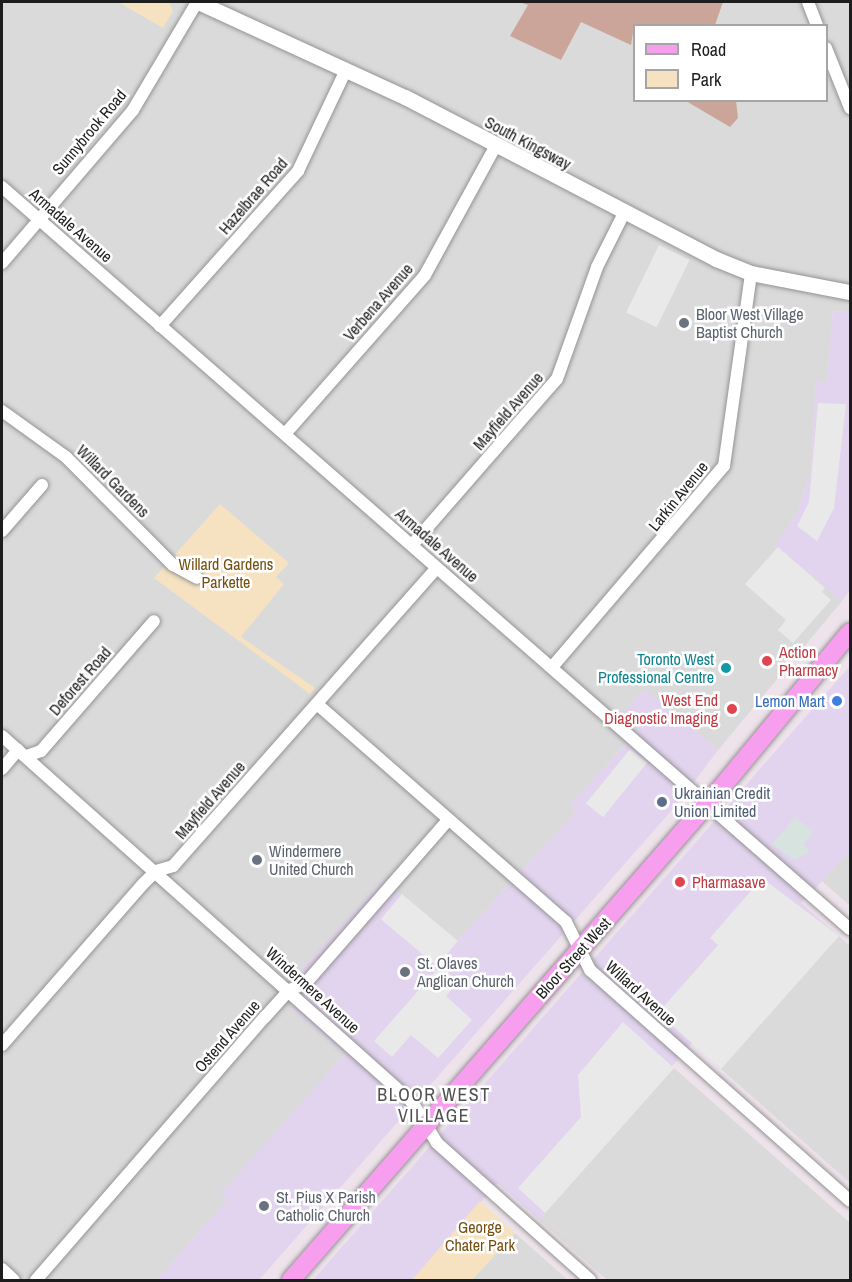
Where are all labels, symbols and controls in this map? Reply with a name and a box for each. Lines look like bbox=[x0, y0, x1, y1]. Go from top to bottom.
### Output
legend bbox=[633, 24, 828, 102]
text: Road bbox=[691, 37, 726, 62]
text: Park bbox=[691, 67, 721, 92]
street label: Sunnybrook Road bbox=[48, 86, 130, 178]
street label: South Kingsway bbox=[482, 112, 574, 174]
street label: Hazelbrae Road bbox=[215, 154, 291, 238]
street label: Armadale Avenue bbox=[25, 184, 117, 266]
street label: Verbena Avenue bbox=[339, 259, 417, 345]
place label: Bloor West Village Baptist Church bbox=[696, 304, 803, 342]
marker: Bloor West Village Baptist Church bbox=[677, 316, 691, 330]
street label: Mayfield Avenue bbox=[469, 368, 547, 454]
street label: Willard Gardens bbox=[73, 441, 153, 521]
street label: Larkin Avenue bbox=[644, 457, 712, 535]
street label: Armadale Avenue bbox=[391, 504, 483, 586]
park label: Willard Gardens Parkette bbox=[179, 554, 273, 592]
place label: Action Pharmacy bbox=[779, 642, 838, 680]
street label: Deforest Road bbox=[45, 643, 115, 719]
place label: Toronto West Professional Centre bbox=[598, 649, 714, 687]
marker: Action Pharmacy bbox=[760, 654, 774, 668]
marker: Toronto West Professional Centre bbox=[719, 661, 733, 675]
place label: West End Diagnostic Imaging bbox=[604, 690, 718, 728]
place label: Lemon Mart bbox=[755, 691, 825, 711]
marker: Lemon Mart bbox=[830, 694, 844, 708]
marker: West End Diagnostic Imaging bbox=[723, 700, 741, 718]
street label: Mayfield Avenue bbox=[171, 757, 249, 843]
place label: Ukrainian Credit Union Limited bbox=[674, 783, 770, 821]
marker: Ukrainian Credit Union Limited bbox=[655, 795, 669, 809]
place label: Windermere United Church bbox=[269, 841, 354, 879]
marker: Windermere United Church bbox=[250, 853, 264, 867]
place label: Pharmasave bbox=[692, 872, 766, 892]
marker: Pharmasave bbox=[673, 875, 687, 889]
street label: Bloor Street West bbox=[532, 913, 614, 1003]
street label: Windermere Avenue bbox=[262, 943, 364, 1037]
place label: St. Olaves Anglican Church bbox=[417, 953, 514, 991]
street label: Willard Avenue bbox=[602, 956, 680, 1030]
marker: St. Olaves Anglican Church bbox=[398, 965, 412, 979]
street label: Ostend Avenue bbox=[190, 996, 264, 1076]
district label: BLOOR WEST VILLAGE bbox=[377, 1085, 491, 1128]
place label: St. Pius X Parish Catholic Church bbox=[276, 1187, 376, 1225]
marker: St. Pius X Parish Catholic Church bbox=[257, 1199, 271, 1213]
park label: George Chater Park bbox=[445, 1217, 515, 1255]

